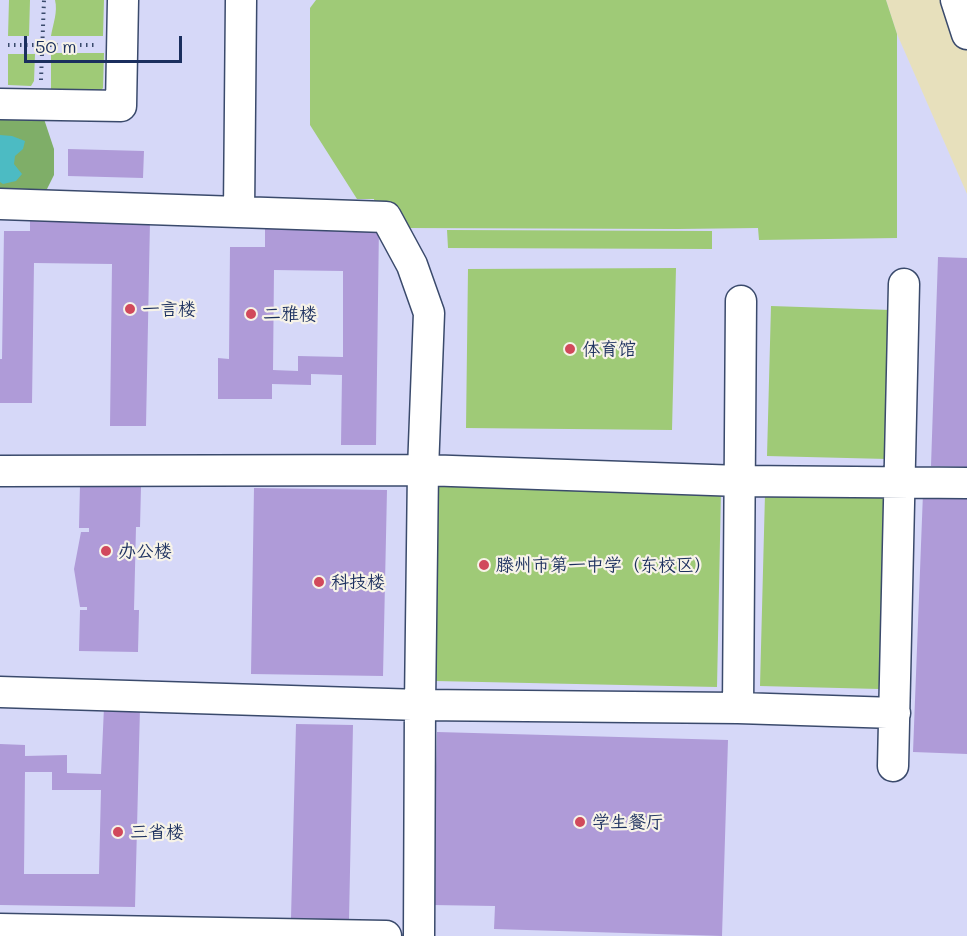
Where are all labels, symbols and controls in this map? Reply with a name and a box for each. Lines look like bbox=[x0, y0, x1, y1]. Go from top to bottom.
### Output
scale bar bbox=[27, 24, 184, 62]
text: 50 m bbox=[35, 34, 77, 58]
place label: 一言楼 bbox=[142, 298, 196, 320]
marker: 一言楼 bbox=[123, 302, 137, 316]
place label: 二雅楼 bbox=[263, 303, 317, 325]
marker: 二雅楼 bbox=[244, 307, 258, 321]
place label: 体育馆 bbox=[582, 338, 636, 360]
marker: 体育馆 bbox=[563, 342, 577, 356]
place label: 办公楼 bbox=[118, 540, 172, 562]
marker: 办公楼 bbox=[99, 544, 113, 558]
place label: 滕州市第一中学（东校区） bbox=[496, 554, 712, 576]
marker: 滕州市第一中学（东校区） bbox=[477, 558, 491, 572]
place label: 科技楼 bbox=[331, 571, 385, 593]
marker: 科技楼 bbox=[312, 575, 326, 589]
place label: 学生餐厅 bbox=[592, 811, 664, 833]
marker: 学生餐厅 bbox=[573, 815, 587, 829]
place label: 三省楼 bbox=[130, 821, 184, 843]
marker: 三省楼 bbox=[111, 825, 125, 839]

